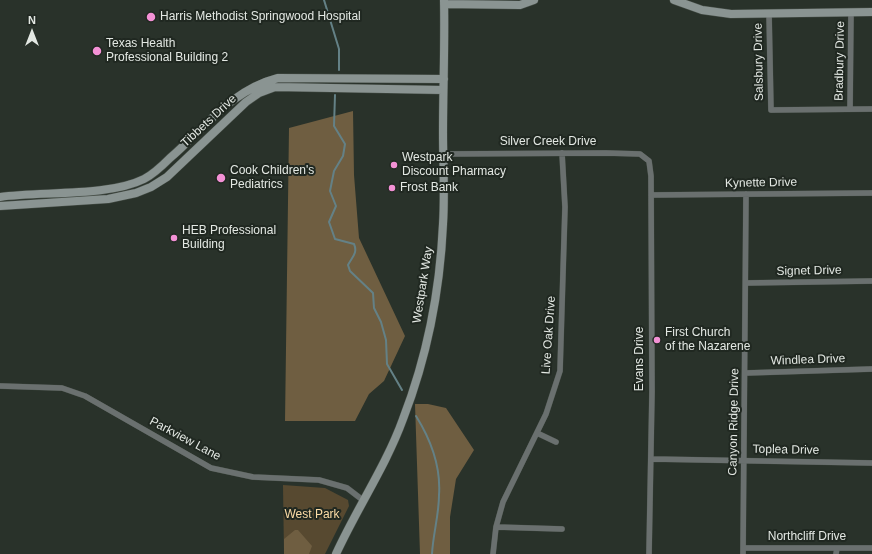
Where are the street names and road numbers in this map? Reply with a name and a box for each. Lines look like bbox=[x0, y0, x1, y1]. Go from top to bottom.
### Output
street label: Bradbury Drive bbox=[832, 21, 848, 101]
street label: Salsbury Drive bbox=[751, 23, 767, 101]
street label: Tibbets Drive bbox=[178, 92, 240, 150]
street label: Silver Creek Drive bbox=[500, 135, 596, 149]
street label: Kynette Drive bbox=[725, 175, 797, 191]
street label: Westpark Way bbox=[410, 246, 436, 324]
street label: Signet Drive bbox=[776, 263, 842, 279]
street label: Live Oak Drive bbox=[539, 295, 559, 375]
street label: Evans Drive bbox=[633, 327, 647, 391]
street label: Windlea Drive bbox=[770, 352, 846, 368]
street label: Canyon Ridge Drive bbox=[726, 368, 742, 476]
street label: Parkview Lane bbox=[147, 414, 223, 464]
street label: Toplea Drive bbox=[753, 442, 819, 458]
street label: Northcliff Drive bbox=[768, 530, 846, 544]

